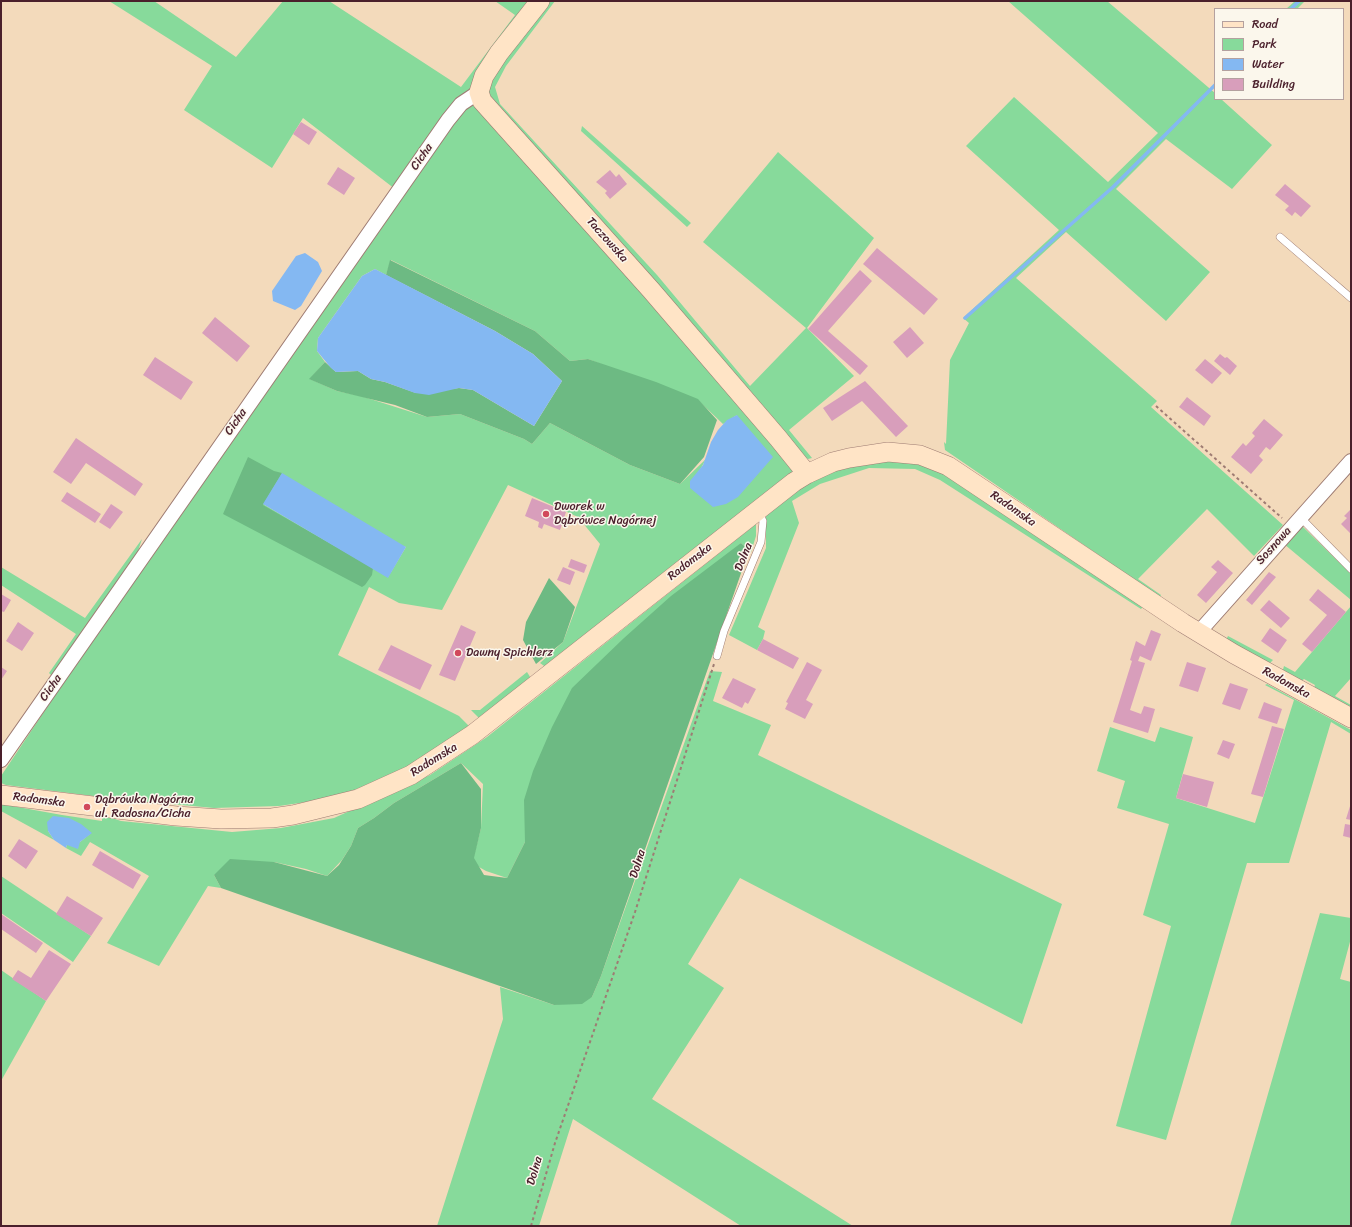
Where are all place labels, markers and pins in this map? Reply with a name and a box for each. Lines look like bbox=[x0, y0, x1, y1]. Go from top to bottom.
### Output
place label: Dworek w Dąbrówce Nagórnej bbox=[554, 500, 656, 528]
marker: Dworek w Dąbrówce Nagórnej bbox=[541, 509, 551, 519]
place label: Dawny Spichlerz bbox=[466, 646, 553, 660]
marker: Dawny Spichlerz bbox=[453, 648, 463, 658]
place label: Dąbrówka Nagórna ul. Radosna/Cicha bbox=[95, 793, 194, 821]
marker: Dąbrówka Nagórna ul. Radosna/Cicha bbox=[82, 802, 92, 812]

